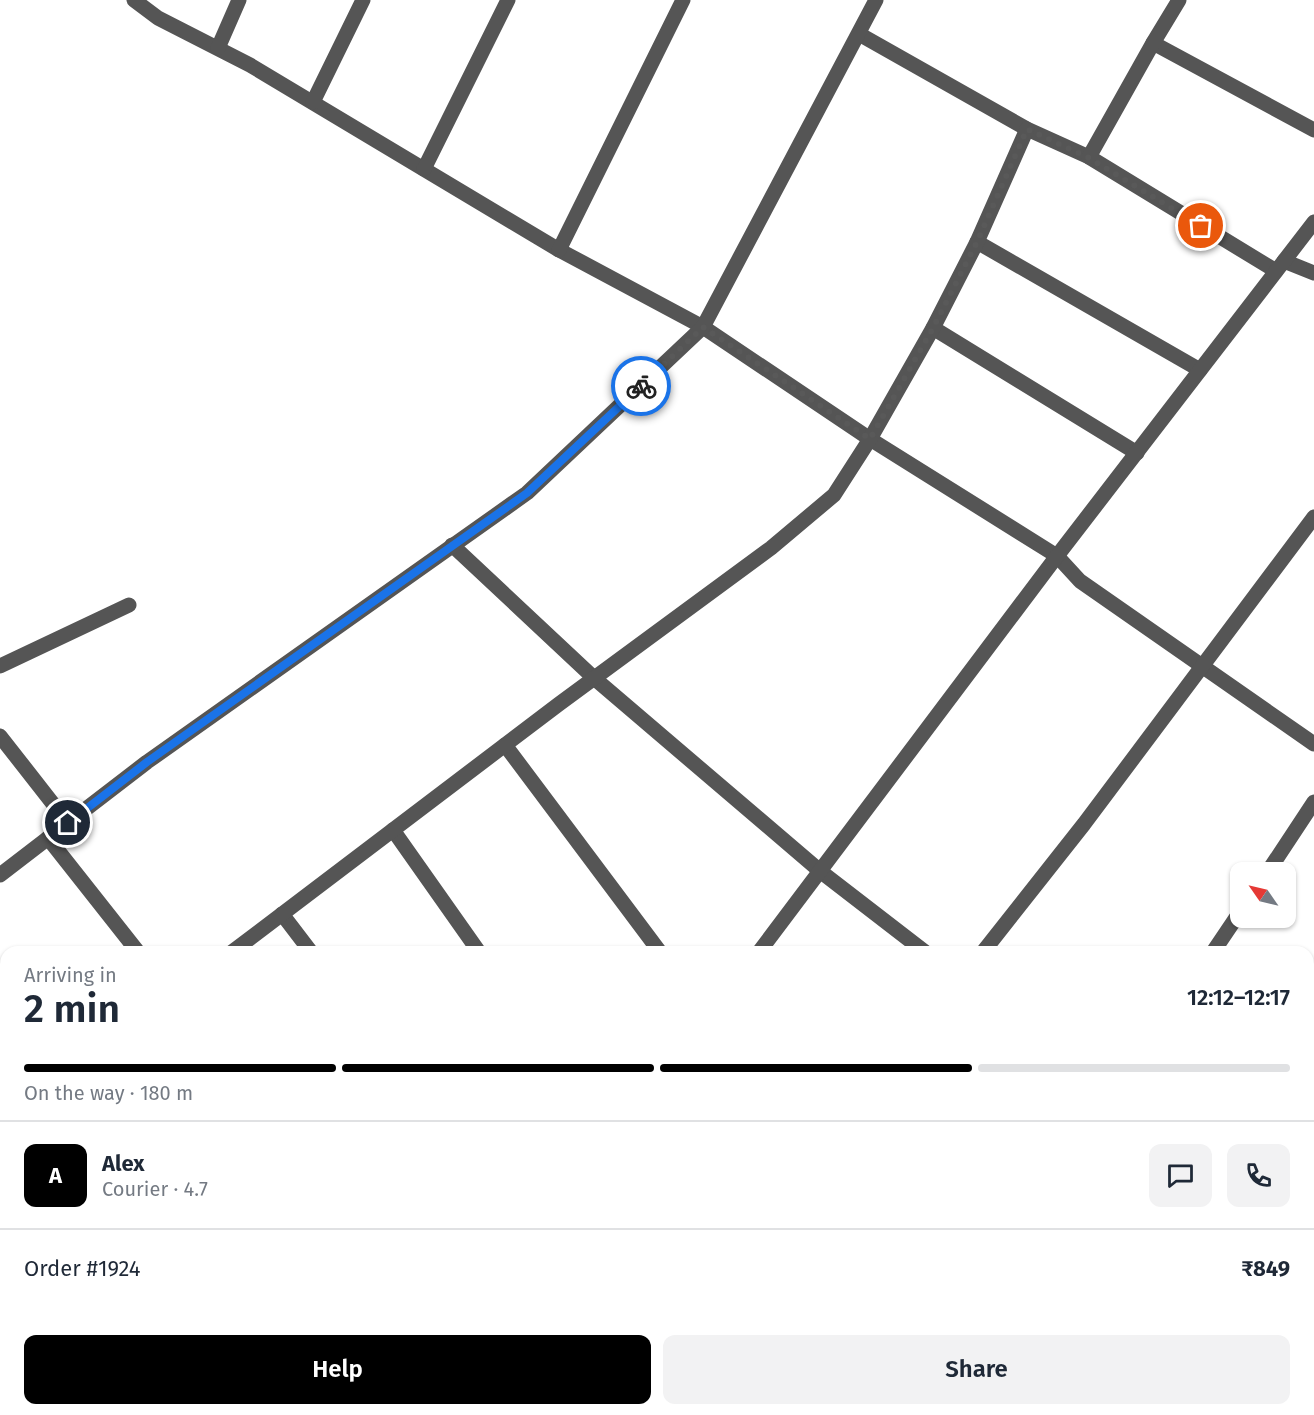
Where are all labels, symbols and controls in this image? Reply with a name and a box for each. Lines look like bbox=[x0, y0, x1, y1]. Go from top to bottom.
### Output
pin bbox=[1175, 200, 1226, 251]
icon: bag bbox=[1184, 209, 1217, 242]
courier bbox=[611, 356, 671, 416]
icon: bike bbox=[625, 370, 658, 403]
pin bbox=[42, 797, 93, 848]
icon: home bbox=[51, 806, 84, 839]
north arrow bbox=[1230, 862, 1296, 928]
map controls bbox=[1230, 862, 1296, 928]
text: Arriving in bbox=[24, 963, 117, 987]
text: 12:12–12:17 bbox=[1187, 984, 1290, 1011]
text: 2 min bbox=[24, 986, 120, 1032]
text: On the way · 180 m bbox=[24, 1081, 193, 1105]
button: chat bbox=[1149, 1144, 1212, 1207]
button: phone bbox=[1227, 1144, 1290, 1207]
text: Alex bbox=[102, 1150, 145, 1177]
text: A bbox=[49, 1162, 62, 1189]
text: Courier · 4.7 bbox=[102, 1177, 208, 1201]
text: Order #1924 bbox=[24, 1255, 141, 1282]
text: ₹849 bbox=[1241, 1255, 1290, 1282]
button: Help bbox=[24, 1335, 651, 1404]
button: Share bbox=[663, 1335, 1290, 1404]

